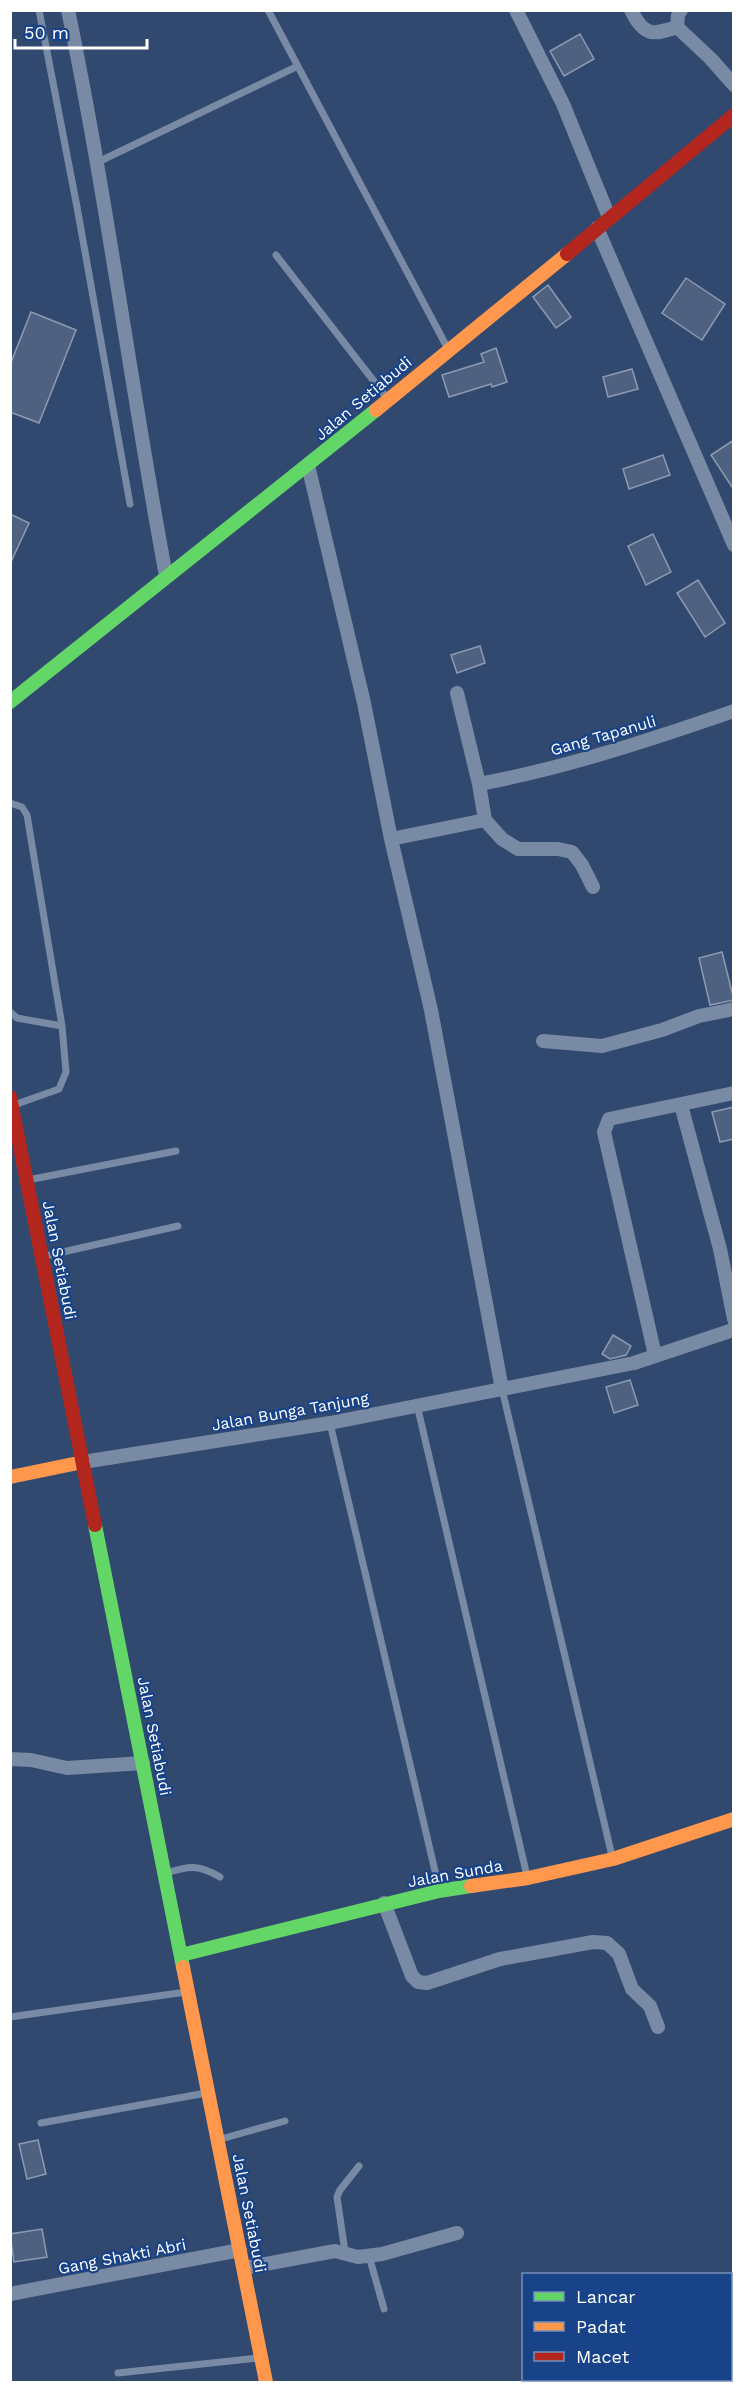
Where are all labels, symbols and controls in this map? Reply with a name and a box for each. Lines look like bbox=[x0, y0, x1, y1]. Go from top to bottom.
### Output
scale bar bbox=[15, 12, 147, 50]
text: 50 m bbox=[24, 22, 69, 43]
street label: Jalan Setiabudi bbox=[311, 352, 416, 444]
street label: Gang Tapanuli bbox=[548, 711, 658, 760]
street label: Jalan Setiabudi bbox=[39, 1199, 80, 1321]
street label: Jalan Bunga Tanjung bbox=[210, 1388, 371, 1435]
street label: Jalan Setiabudi bbox=[134, 1675, 175, 1797]
street label: Jalan Sunda bbox=[406, 1856, 504, 1891]
street label: Jalan Setiabudi bbox=[229, 2152, 270, 2274]
street label: Gang Shakti Abri bbox=[56, 2235, 188, 2278]
legend bbox=[522, 2273, 732, 2381]
text: Lancar bbox=[576, 2286, 636, 2307]
text: Padat bbox=[576, 2316, 626, 2337]
text: Macet bbox=[576, 2346, 630, 2367]

